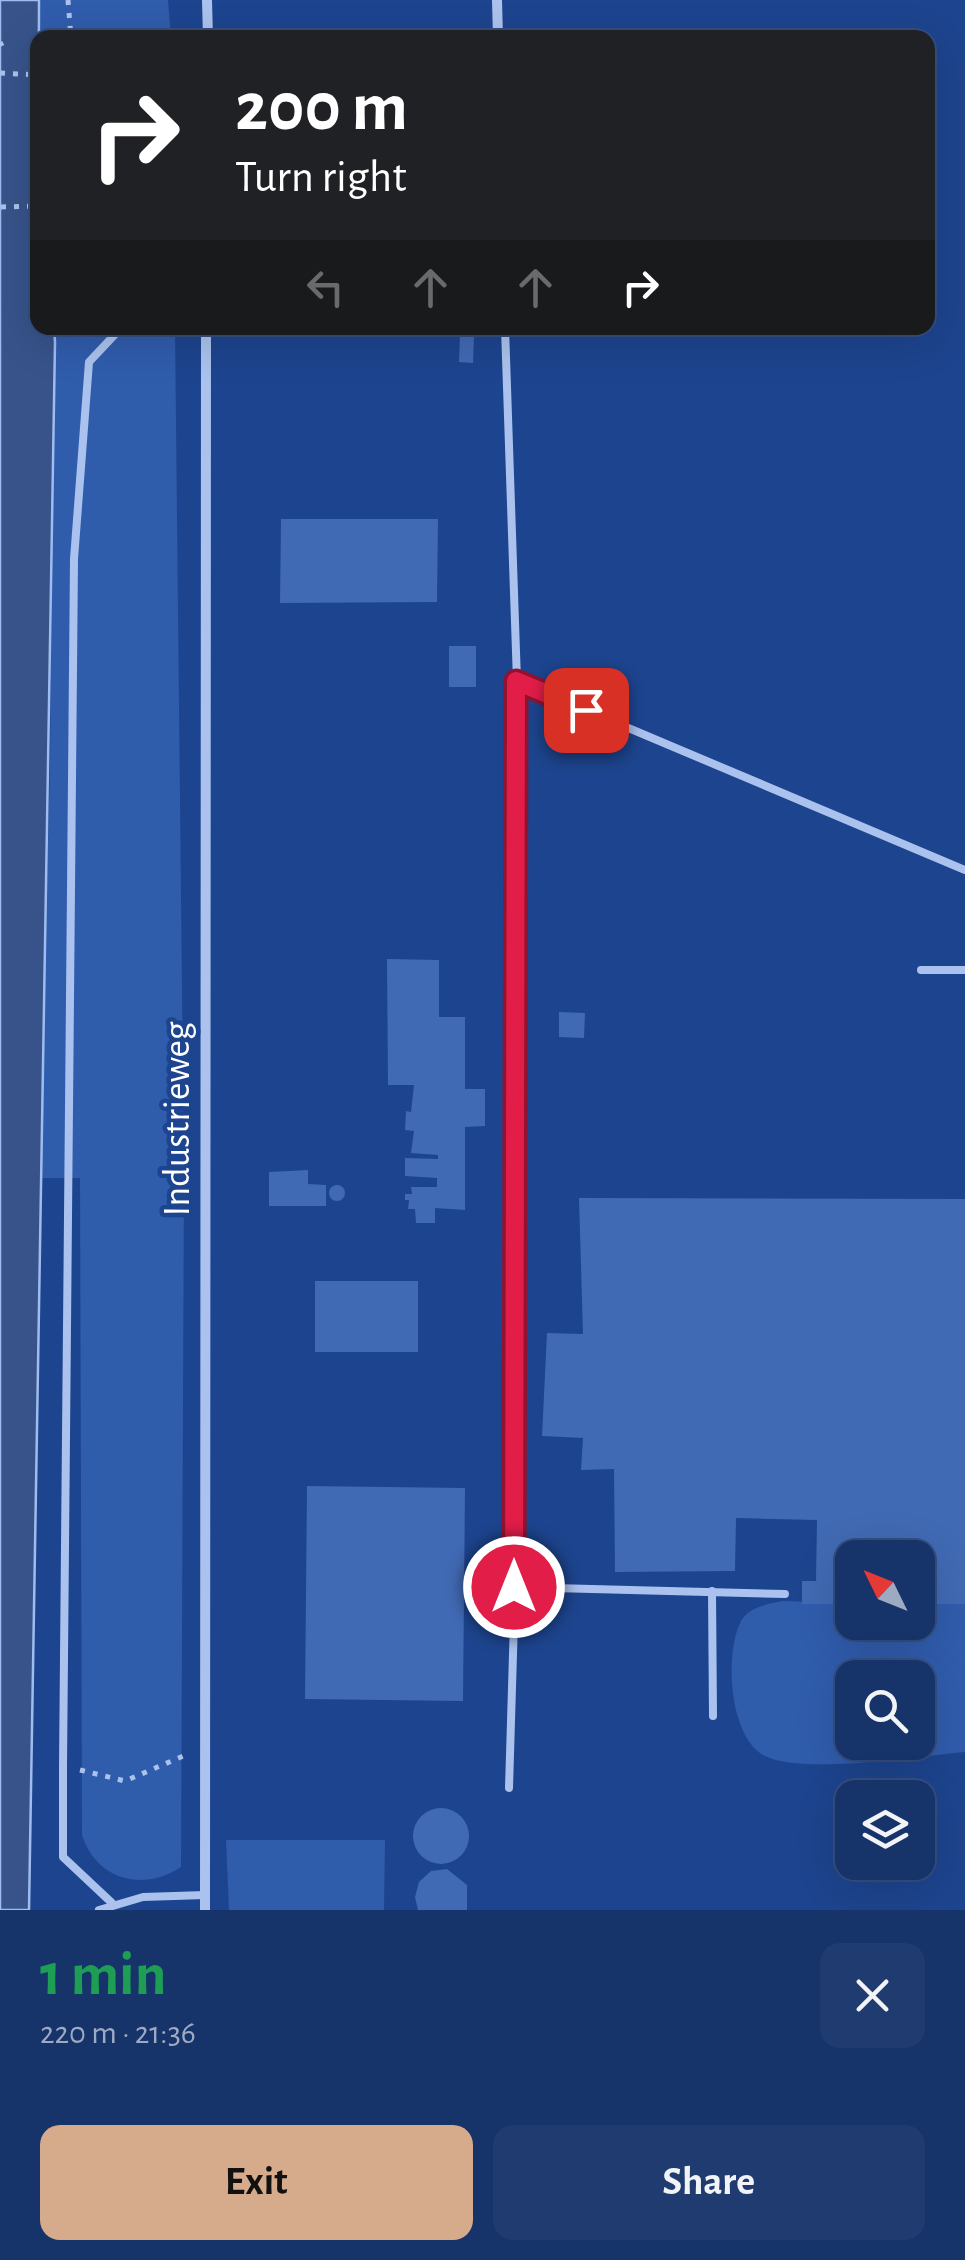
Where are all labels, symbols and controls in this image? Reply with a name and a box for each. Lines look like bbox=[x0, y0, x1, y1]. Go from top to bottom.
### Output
icon: right bbox=[70, 70, 200, 200]
text: 200 m bbox=[235, 73, 408, 143]
text: Turn right bbox=[235, 155, 407, 200]
icon: left bbox=[298, 260, 353, 315]
icon: ahead bbox=[403, 260, 458, 315]
icon: ahead bbox=[508, 260, 563, 315]
icon: right bbox=[613, 260, 668, 315]
pin bbox=[544, 668, 629, 753]
icon: arrive bbox=[559, 683, 614, 738]
street label: Industrieweg bbox=[159, 1021, 197, 1216]
position arrow bbox=[462, 1535, 566, 1639]
north arrow bbox=[835, 1540, 935, 1640]
map controls bbox=[835, 1540, 935, 1880]
button: search bbox=[835, 1660, 935, 1760]
button: layers bbox=[835, 1780, 935, 1880]
button: close bbox=[820, 1943, 925, 2048]
text: 1 min bbox=[40, 1946, 166, 2006]
text: 220 m · 21:36 bbox=[40, 2017, 196, 2049]
button: Exit bbox=[40, 2125, 473, 2240]
button: Share bbox=[493, 2125, 925, 2240]

